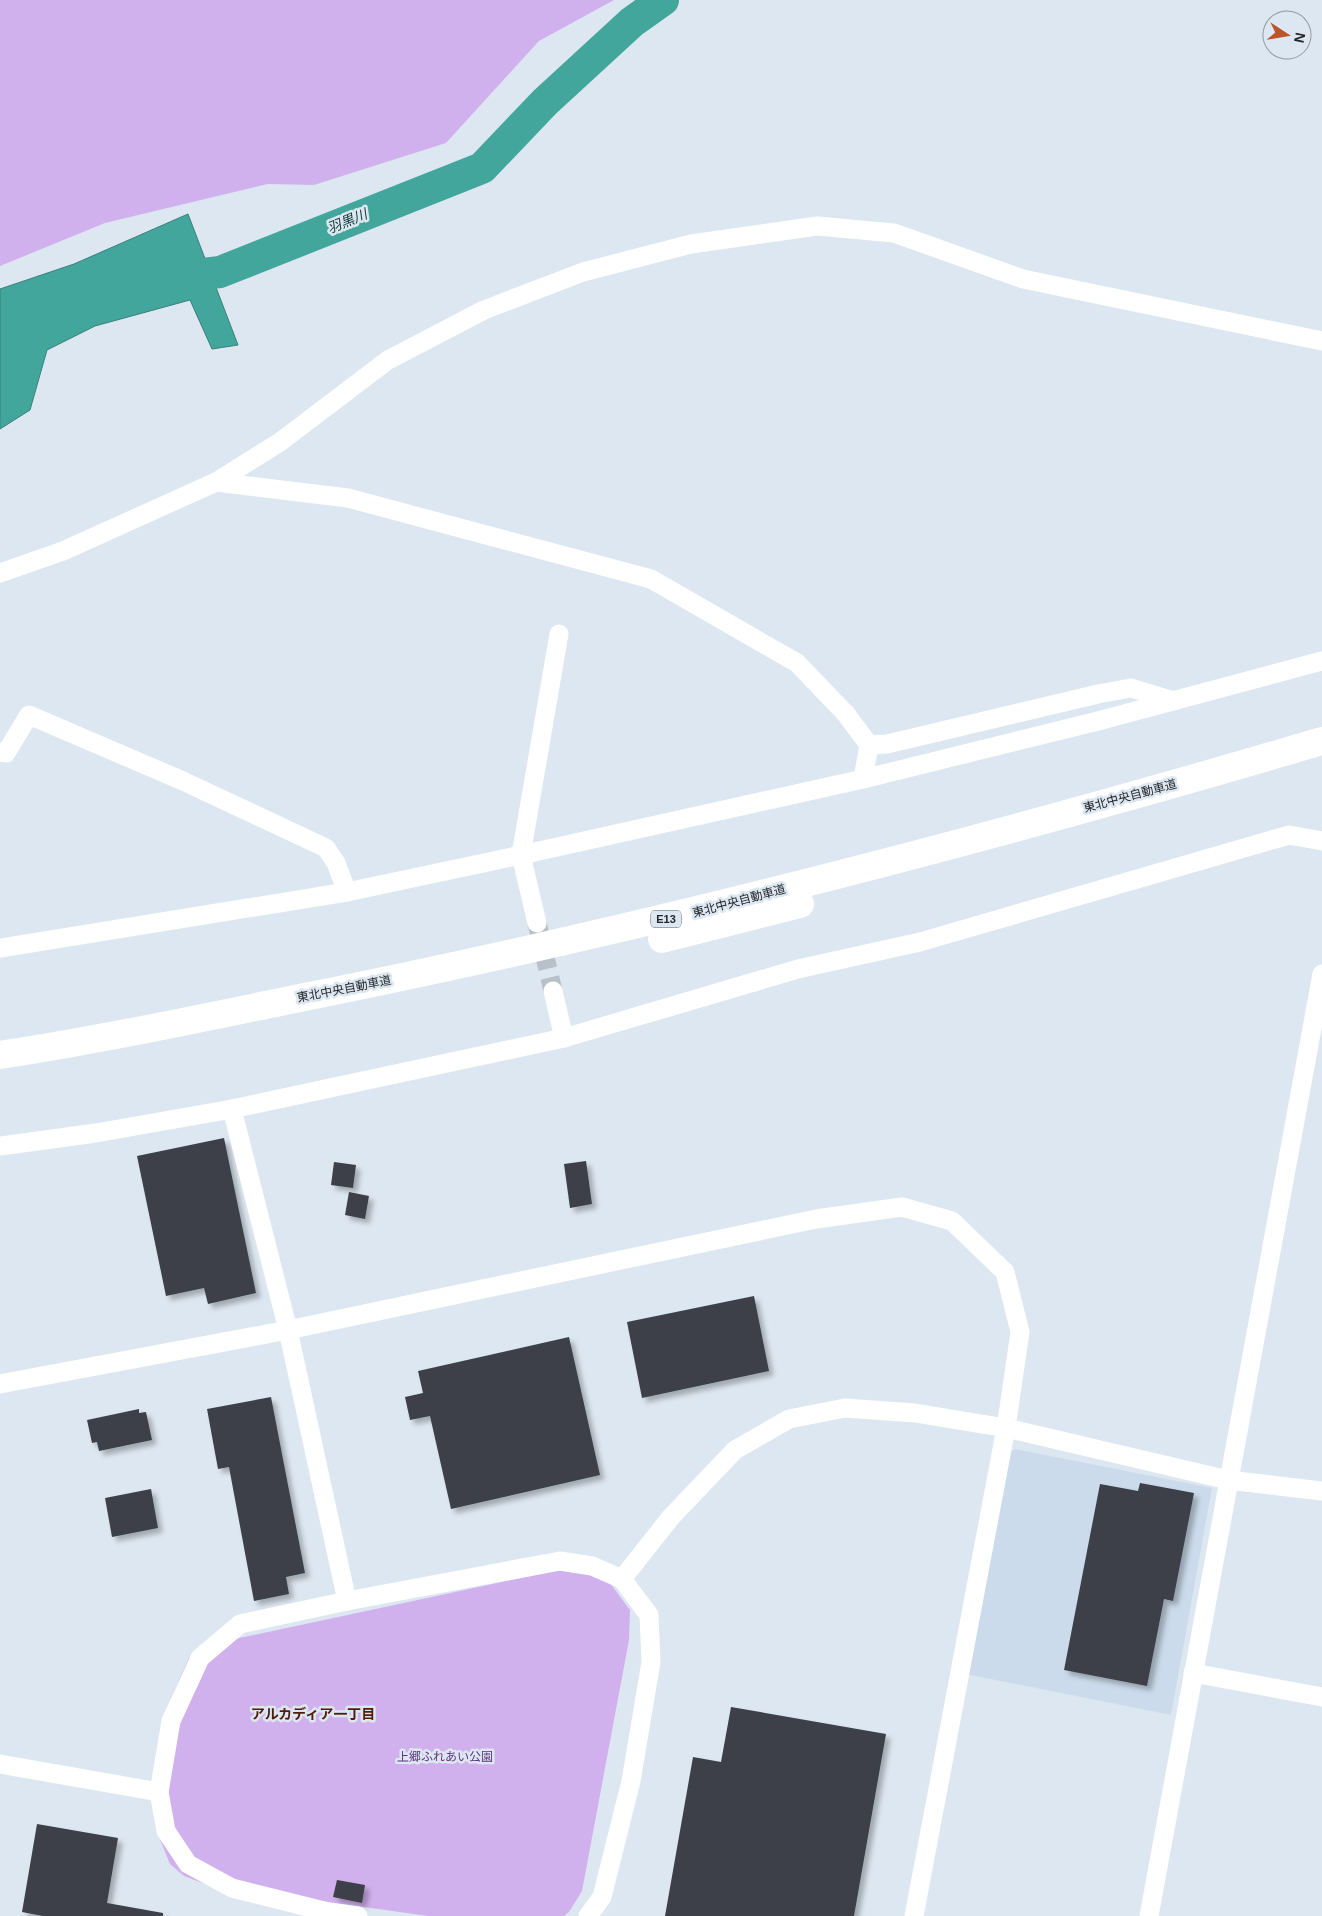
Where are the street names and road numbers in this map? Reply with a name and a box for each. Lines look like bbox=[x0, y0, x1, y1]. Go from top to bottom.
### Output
street label: 東北中央自動車道 bbox=[1082, 777, 1178, 815]
street label: 東北中央自動車道 bbox=[691, 882, 787, 920]
road number: E13 bbox=[651, 911, 681, 928]
street label: 東北中央自動車道 bbox=[296, 973, 392, 1005]

